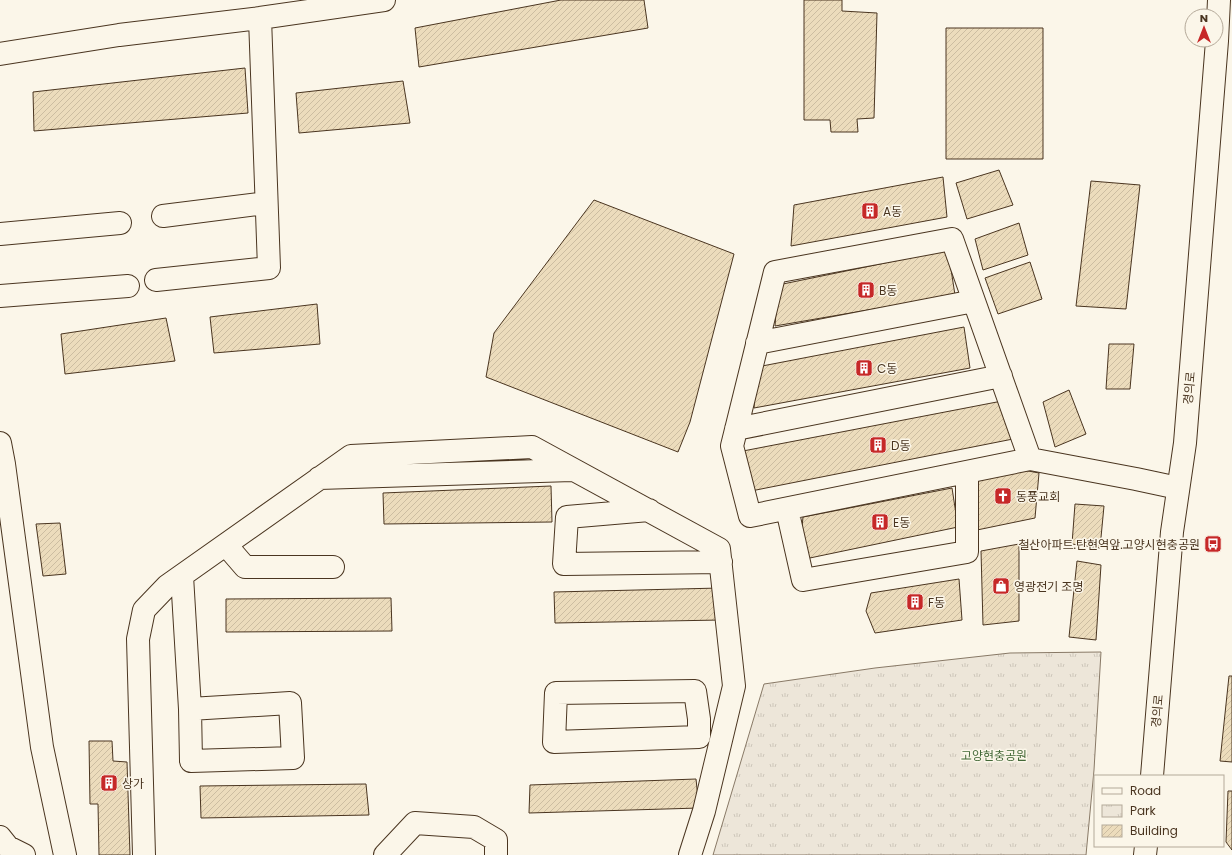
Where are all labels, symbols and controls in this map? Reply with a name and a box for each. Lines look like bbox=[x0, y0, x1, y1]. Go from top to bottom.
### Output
north arrow bbox=[1184, 8, 1224, 48]
text: N bbox=[1200, 10, 1208, 26]
building icon: A동 bbox=[860, 201, 880, 221]
place label: A동 bbox=[883, 203, 902, 220]
building icon: B동 bbox=[856, 280, 876, 300]
place label: B동 bbox=[879, 282, 897, 299]
building icon: C동 bbox=[854, 358, 874, 378]
place label: C동 bbox=[877, 360, 897, 377]
street label: 경의로 bbox=[1179, 371, 1199, 405]
building icon: D동 bbox=[868, 435, 888, 455]
place label: D동 bbox=[891, 437, 911, 454]
church icon: 동풍교회 bbox=[993, 486, 1013, 506]
place label: 동풍교회 bbox=[1016, 488, 1060, 505]
building icon: E동 bbox=[870, 512, 890, 532]
place label: E동 bbox=[893, 514, 910, 531]
bus stop icon: 철산아파트.탄현역앞.고양시현충공원 bbox=[1203, 534, 1223, 554]
place label: 철산아파트.탄현역앞.고양시현충공원 bbox=[1018, 536, 1200, 553]
shop icon: 영광전기 조명 bbox=[991, 576, 1011, 596]
place label: 영광전기 조명 bbox=[1014, 578, 1083, 595]
building icon: F동 bbox=[905, 592, 925, 612]
place label: F동 bbox=[928, 594, 945, 611]
street label: 경의로 bbox=[1147, 694, 1167, 728]
park label: 고양현충공원 bbox=[961, 747, 1027, 764]
building icon: 상가 bbox=[99, 773, 119, 793]
place label: 상가 bbox=[122, 775, 144, 792]
legend bbox=[1094, 775, 1224, 847]
text: Road bbox=[1130, 782, 1161, 799]
text: Park bbox=[1130, 802, 1157, 819]
text: Building bbox=[1130, 822, 1178, 839]

